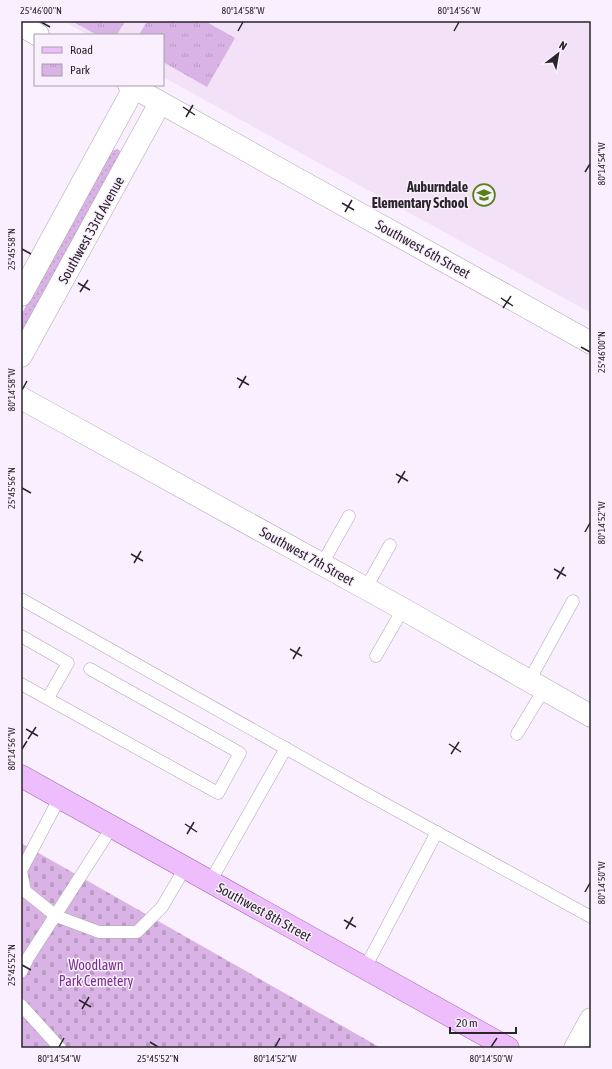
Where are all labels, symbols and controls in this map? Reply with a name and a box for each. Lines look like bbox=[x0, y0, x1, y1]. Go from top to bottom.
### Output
text: 25°46'00"N bbox=[20, 5, 62, 16]
text: 80°14'58"W bbox=[221, 5, 265, 16]
text: 80°14'56"W bbox=[437, 5, 481, 16]
legend bbox=[34, 34, 164, 86]
north arrow bbox=[538, 34, 578, 74]
text: N bbox=[557, 39, 569, 52]
text: Road bbox=[70, 43, 93, 57]
text: Park bbox=[70, 63, 91, 77]
text: 80°14'54"W bbox=[596, 142, 607, 186]
street label: Southwest 33rd Avenue bbox=[55, 174, 127, 286]
place label: Auburndale Elementary School bbox=[372, 179, 468, 211]
school or university icon: Auburndale Elementary School bbox=[471, 182, 497, 208]
street label: Southwest 6th Street bbox=[373, 216, 473, 282]
text: 25°45'58"N bbox=[6, 228, 17, 270]
text: 25°46'00"N bbox=[596, 331, 607, 373]
text: 80°14'58"W bbox=[6, 368, 17, 412]
text: 25°45'56"N bbox=[6, 467, 17, 509]
text: 80°14'52"W bbox=[596, 501, 607, 545]
street label: Southwest 7th Street bbox=[257, 523, 357, 589]
text: 80°14'56"W bbox=[6, 727, 17, 771]
text: 80°14'50"W bbox=[596, 861, 607, 905]
street label: Southwest 8th Street bbox=[214, 879, 314, 945]
text: 25°45'52"N bbox=[6, 944, 17, 986]
park label: Woodlawn Park Cemetery bbox=[59, 957, 133, 989]
scale bar bbox=[450, 1009, 516, 1035]
text: 20 m bbox=[456, 1016, 478, 1030]
text: 80°14'54"W bbox=[37, 1053, 81, 1064]
text: 25°45'52"N bbox=[137, 1053, 179, 1064]
text: 80°14'52"W bbox=[253, 1053, 297, 1064]
text: 80°14'50"W bbox=[469, 1053, 513, 1064]

